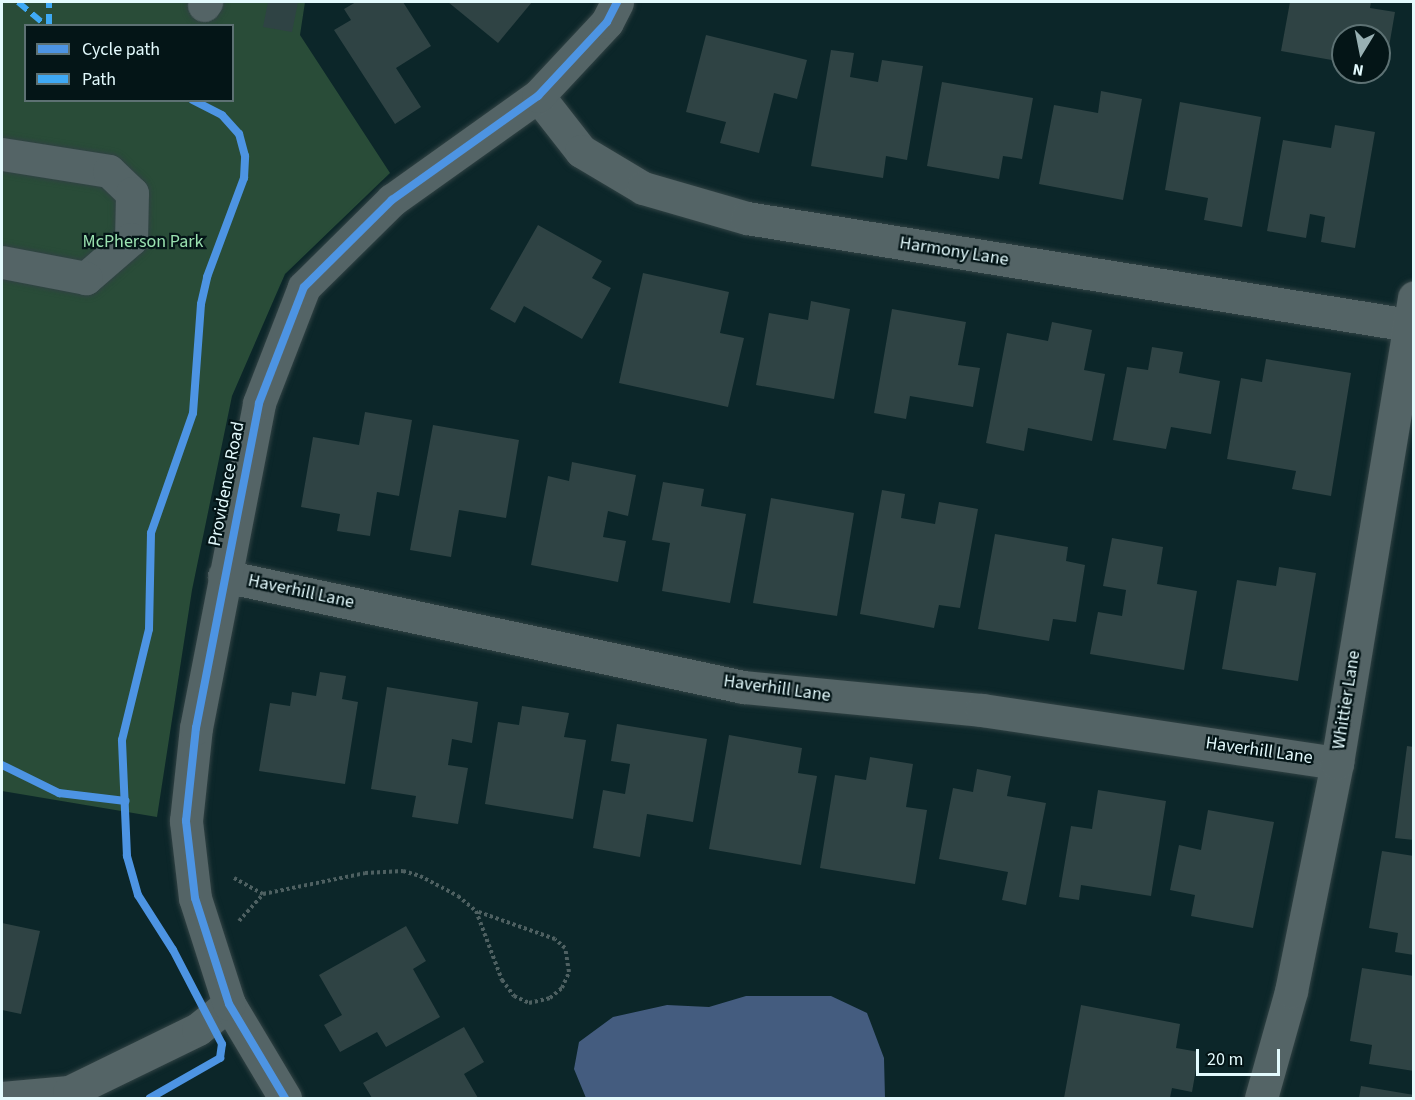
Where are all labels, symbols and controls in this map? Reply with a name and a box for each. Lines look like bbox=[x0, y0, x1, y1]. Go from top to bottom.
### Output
legend bbox=[24, 24, 234, 102]
north arrow bbox=[1331, 24, 1391, 84]
text: Cycle path bbox=[82, 37, 160, 62]
text: N bbox=[1351, 58, 1365, 82]
text: Path bbox=[82, 67, 116, 92]
park label: McPherson Park bbox=[83, 231, 203, 253]
street label: Harmony Lane bbox=[898, 233, 1010, 271]
street label: Providence Road bbox=[204, 420, 250, 548]
street label: Haverhill Lane bbox=[246, 570, 356, 614]
street label: Whittier Lane bbox=[1329, 649, 1365, 751]
street label: Haverhill Lane bbox=[722, 671, 832, 707]
street label: Haverhill Lane bbox=[1204, 733, 1314, 769]
scale bar bbox=[1199, 1037, 1283, 1075]
text: 20 m bbox=[1207, 1047, 1243, 1072]

